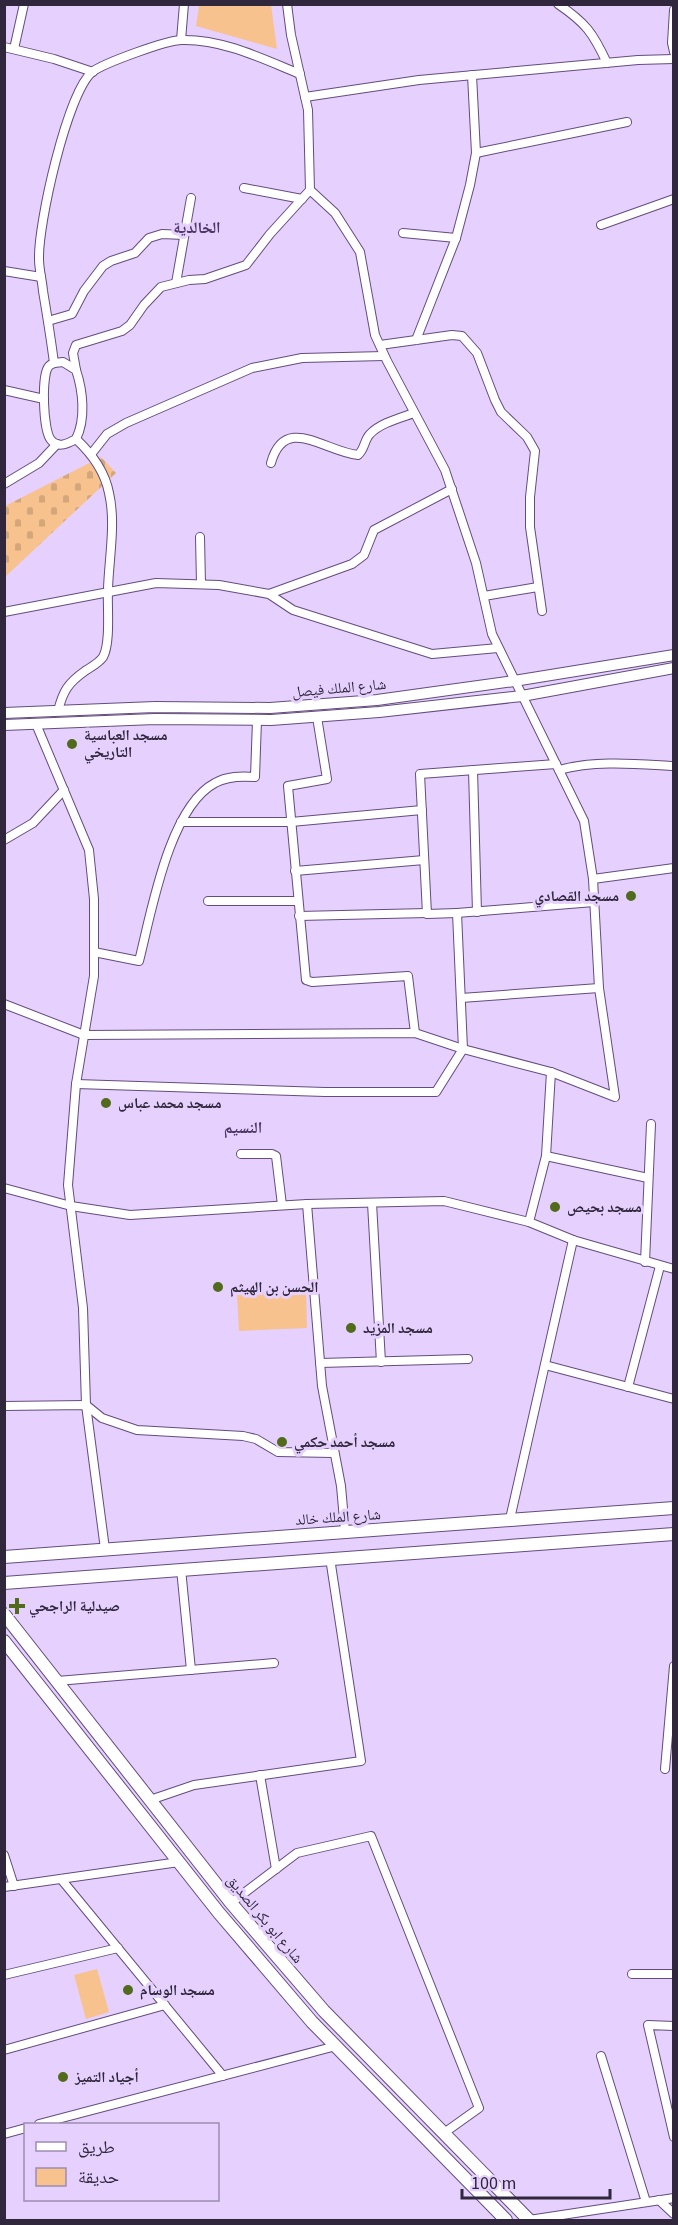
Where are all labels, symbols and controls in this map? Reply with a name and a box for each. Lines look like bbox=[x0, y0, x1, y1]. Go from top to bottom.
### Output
district label: الخالدية bbox=[173, 217, 221, 239]
street label: شارع الملك فيصل bbox=[291, 674, 387, 703]
place label: مسجد العباسية التاريخي bbox=[84, 725, 168, 764]
marker: مسجد العباسية التاريخي bbox=[65, 737, 79, 751]
place label: مسجد القصادي bbox=[535, 886, 619, 908]
marker: مسجد القصادي bbox=[624, 889, 638, 903]
place label: مسجد محمد عباس bbox=[118, 1093, 221, 1114]
marker: مسجد محمد عباس bbox=[99, 1096, 113, 1110]
district label: النسيم bbox=[224, 1117, 262, 1139]
place label: مسجد بحيص bbox=[567, 1197, 642, 1218]
marker: مسجد بحيص bbox=[548, 1200, 562, 1214]
place label: الحسن بن الهيثم bbox=[230, 1277, 319, 1298]
marker: الحسن بن الهيثم bbox=[211, 1280, 225, 1294]
place label: مسجد المزيد bbox=[363, 1318, 433, 1339]
marker: مسجد المزيد bbox=[344, 1321, 358, 1335]
place label: مسجد أحمد حكمي bbox=[294, 1432, 395, 1454]
marker: مسجد أحمد حكمي bbox=[275, 1435, 289, 1449]
street label: شارع الملك خالد bbox=[295, 1504, 382, 1531]
place label: صيدلية الراجحي bbox=[29, 1596, 120, 1618]
marker: صيدلية الراجحي bbox=[10, 1599, 24, 1613]
street label: شارع ابو بكر الصديق bbox=[221, 1871, 308, 1968]
place label: مسجد الوسام bbox=[140, 1980, 215, 2001]
marker: مسجد الوسام bbox=[121, 1983, 135, 1997]
place label: أجياد التميز bbox=[74, 2067, 139, 2088]
marker: أجياد التميز bbox=[56, 2070, 70, 2084]
legend bbox=[24, 2123, 219, 2201]
text: طريق bbox=[78, 2135, 115, 2160]
scale bar bbox=[462, 2162, 610, 2200]
text: حديقة bbox=[78, 2165, 119, 2190]
text: 100 m bbox=[471, 2171, 516, 2196]

